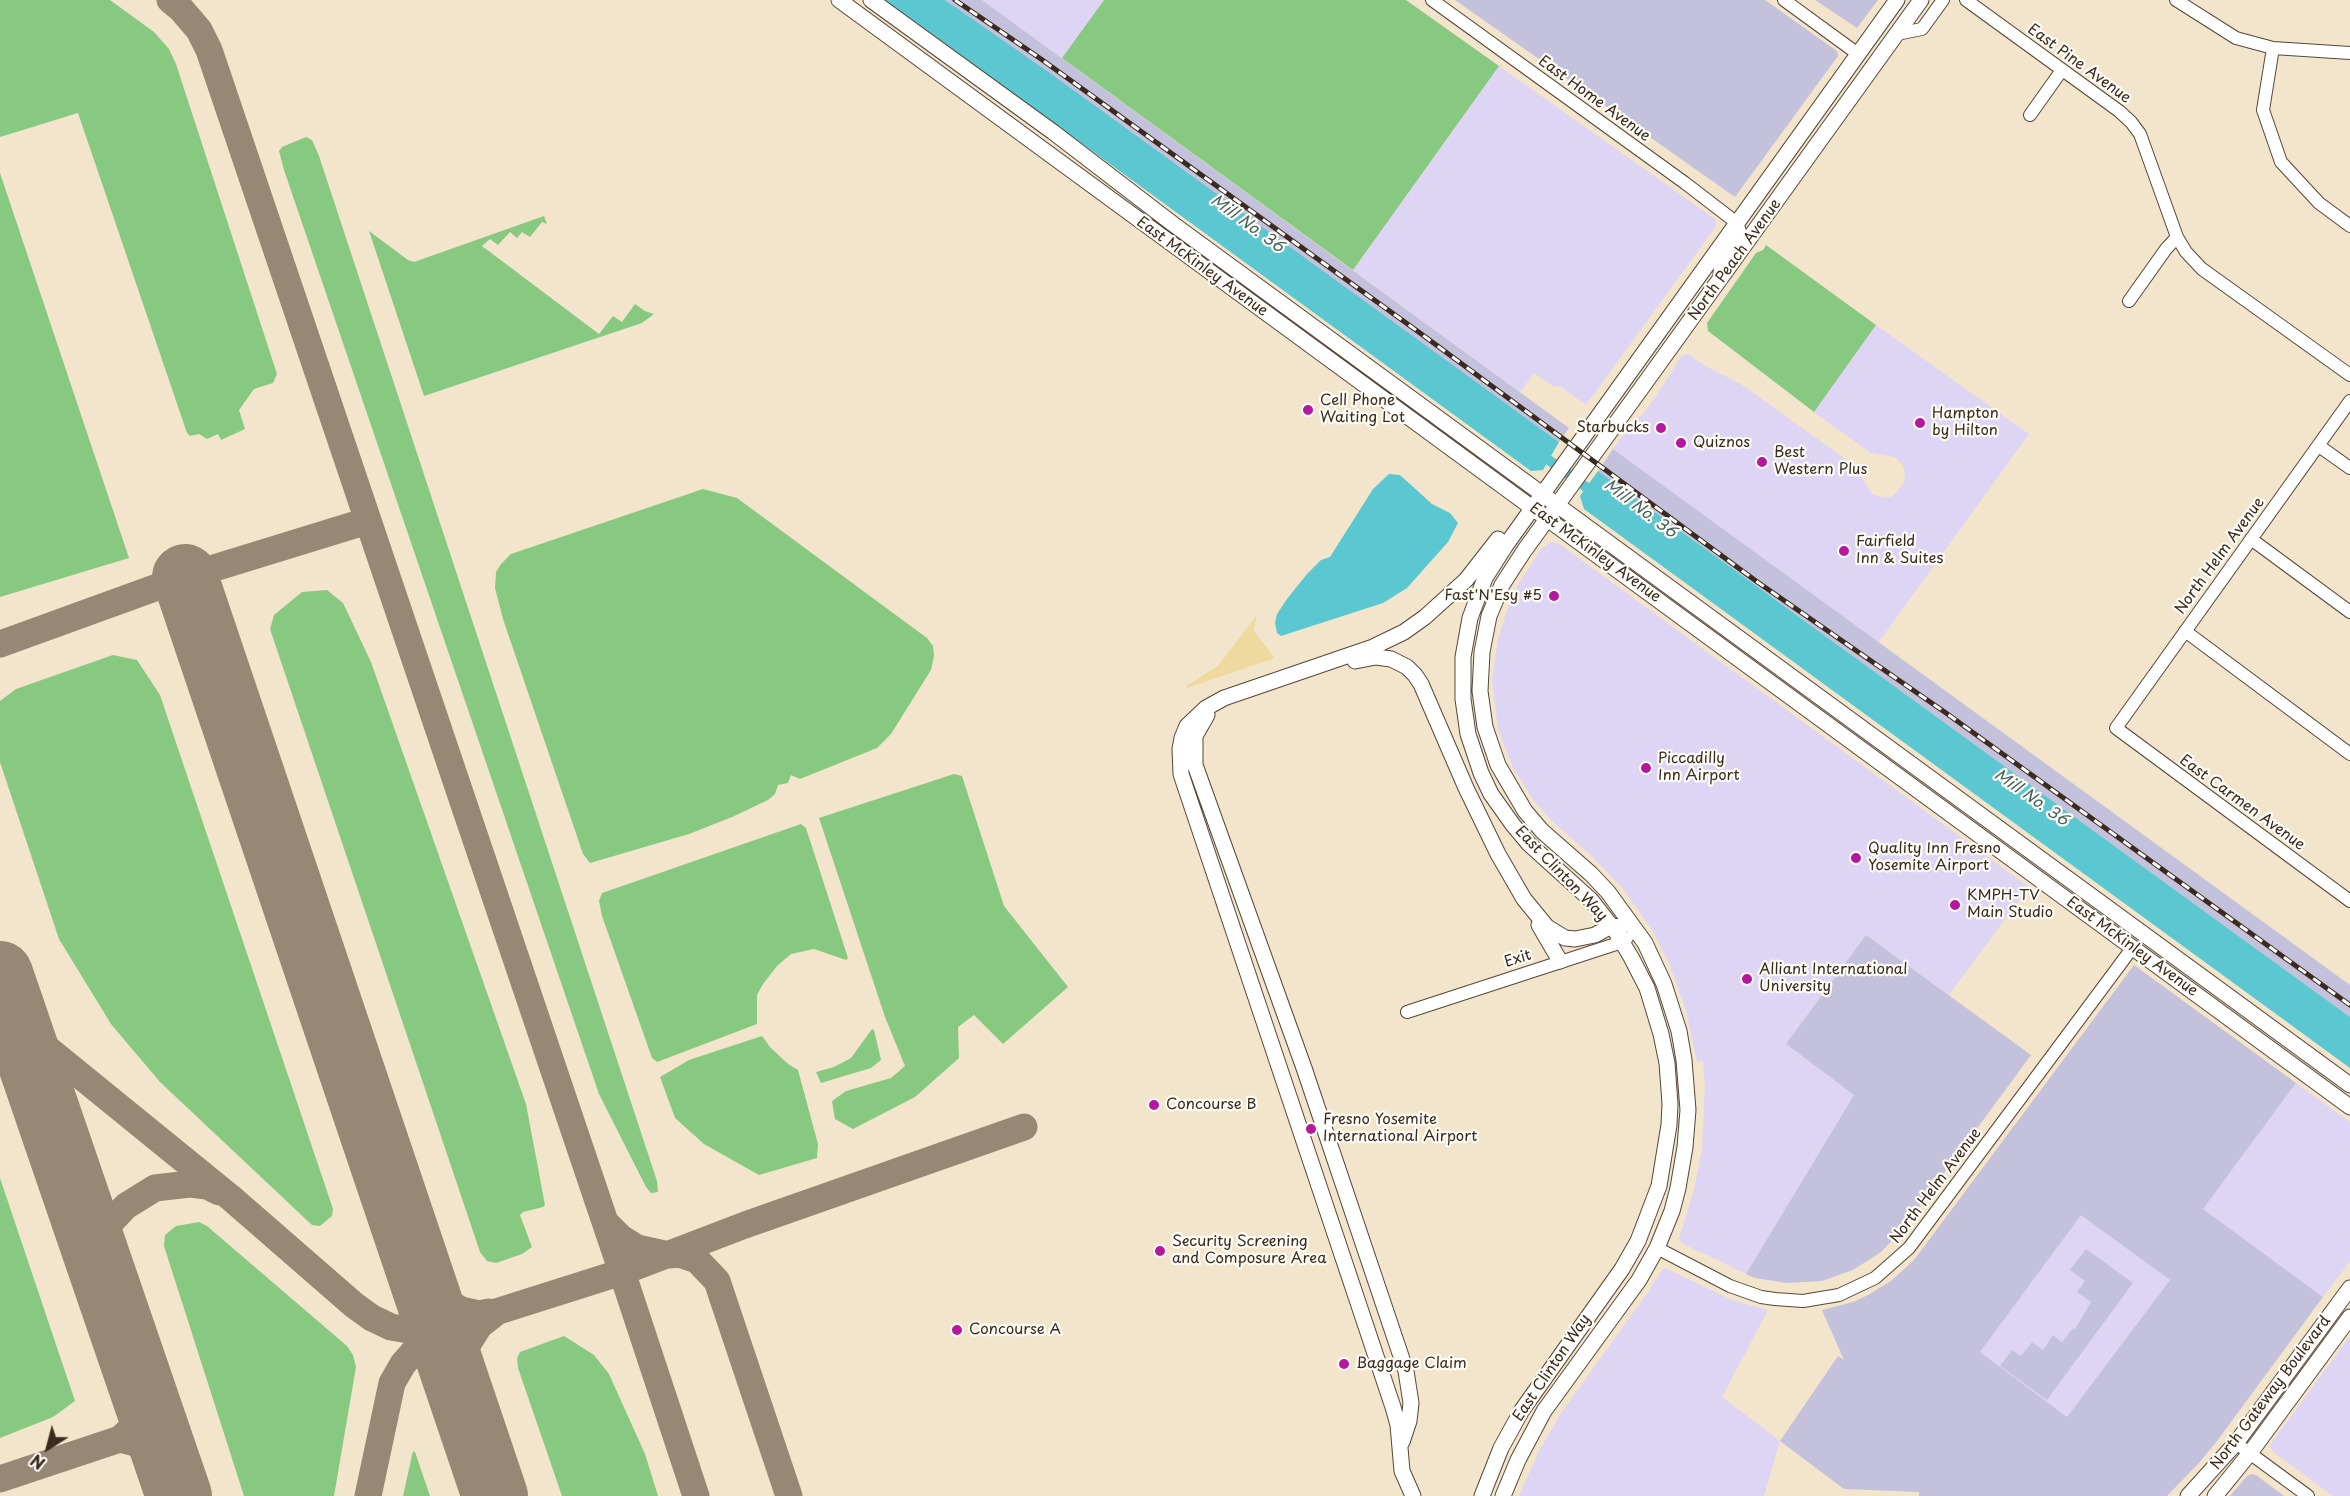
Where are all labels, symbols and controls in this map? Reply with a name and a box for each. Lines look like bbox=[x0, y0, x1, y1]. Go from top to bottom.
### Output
street label: East Pine Avenue bbox=[2024, 21, 2134, 107]
street label: East Home Avenue bbox=[1535, 52, 1653, 146]
water label: Mill No. 36 bbox=[1207, 191, 1287, 257]
street label: North Peach Avenue bbox=[1685, 196, 1785, 324]
street label: East McKinley Avenue bbox=[1133, 213, 1271, 321]
place label: Cell Phone Waiting Lot bbox=[1320, 392, 1405, 427]
marker: Cell Phone Waiting Lot bbox=[1301, 403, 1315, 417]
place label: Hampton by Hilton bbox=[1932, 405, 1999, 440]
marker: Hampton by Hilton bbox=[1913, 416, 1927, 430]
place label: Starbucks bbox=[1576, 419, 1649, 437]
marker: Starbucks bbox=[1654, 421, 1668, 435]
place label: Quiznos bbox=[1693, 434, 1750, 452]
marker: Quiznos bbox=[1674, 436, 1688, 450]
place label: Best Western Plus bbox=[1774, 444, 1867, 479]
marker: Best Western Plus bbox=[1755, 455, 1769, 469]
water label: Mill No. 36 bbox=[1600, 476, 1680, 542]
street label: North Helm Avenue bbox=[2172, 494, 2268, 618]
street label: East McKinley Avenue bbox=[1526, 499, 1664, 607]
place label: Fairfield Inn & Suites bbox=[1856, 533, 1943, 568]
marker: Fairfield Inn & Suites bbox=[1837, 544, 1851, 558]
place label: Fast'N'Esy #5 bbox=[1444, 587, 1542, 605]
marker: Fast'N'Esy #5 bbox=[1547, 589, 1561, 603]
place label: Piccadilly Inn Airport bbox=[1658, 750, 1740, 785]
street label: East Carmen Avenue bbox=[2176, 752, 2308, 854]
marker: Piccadilly Inn Airport bbox=[1639, 761, 1653, 775]
water label: Mill No. 36 bbox=[1990, 766, 2072, 830]
street label: East Clinton Way bbox=[1511, 823, 1611, 925]
place label: Quality Inn Fresno Yosemite Airport bbox=[1868, 840, 2001, 875]
marker: Quality Inn Fresno Yosemite Airport bbox=[1849, 851, 1863, 865]
place label: KMPH-TV Main Studio bbox=[1967, 887, 2053, 922]
street label: East McKinley Avenue bbox=[2063, 893, 2201, 1001]
marker: KMPH-TV Main Studio bbox=[1948, 898, 1962, 912]
street label: Exit bbox=[1502, 946, 1534, 972]
place label: Alliant International University bbox=[1759, 961, 1907, 996]
marker: Alliant International University bbox=[1740, 972, 1754, 986]
place label: Concourse B bbox=[1166, 1096, 1256, 1114]
marker: Concourse B bbox=[1147, 1098, 1161, 1112]
place label: Fresno Yosemite International Airport bbox=[1323, 1111, 1477, 1146]
marker: Fresno Yosemite International Airport bbox=[1304, 1122, 1318, 1136]
street label: North Helm Avenue bbox=[1887, 1125, 1985, 1247]
place label: Security Screening and Composure Area bbox=[1172, 1233, 1327, 1268]
marker: Security Screening and Composure Area bbox=[1153, 1244, 1167, 1258]
street label: East Clinton Way bbox=[1510, 1311, 1594, 1425]
street label: North Gateway Boulevard bbox=[2207, 1313, 2335, 1473]
place label: Concourse A bbox=[969, 1321, 1061, 1339]
marker: Concourse A bbox=[950, 1323, 964, 1337]
place label: Baggage Claim bbox=[1356, 1355, 1467, 1373]
marker: Baggage Claim bbox=[1337, 1357, 1351, 1371]
north arrow bbox=[18, 1418, 78, 1478]
text: N bbox=[25, 1449, 50, 1476]

